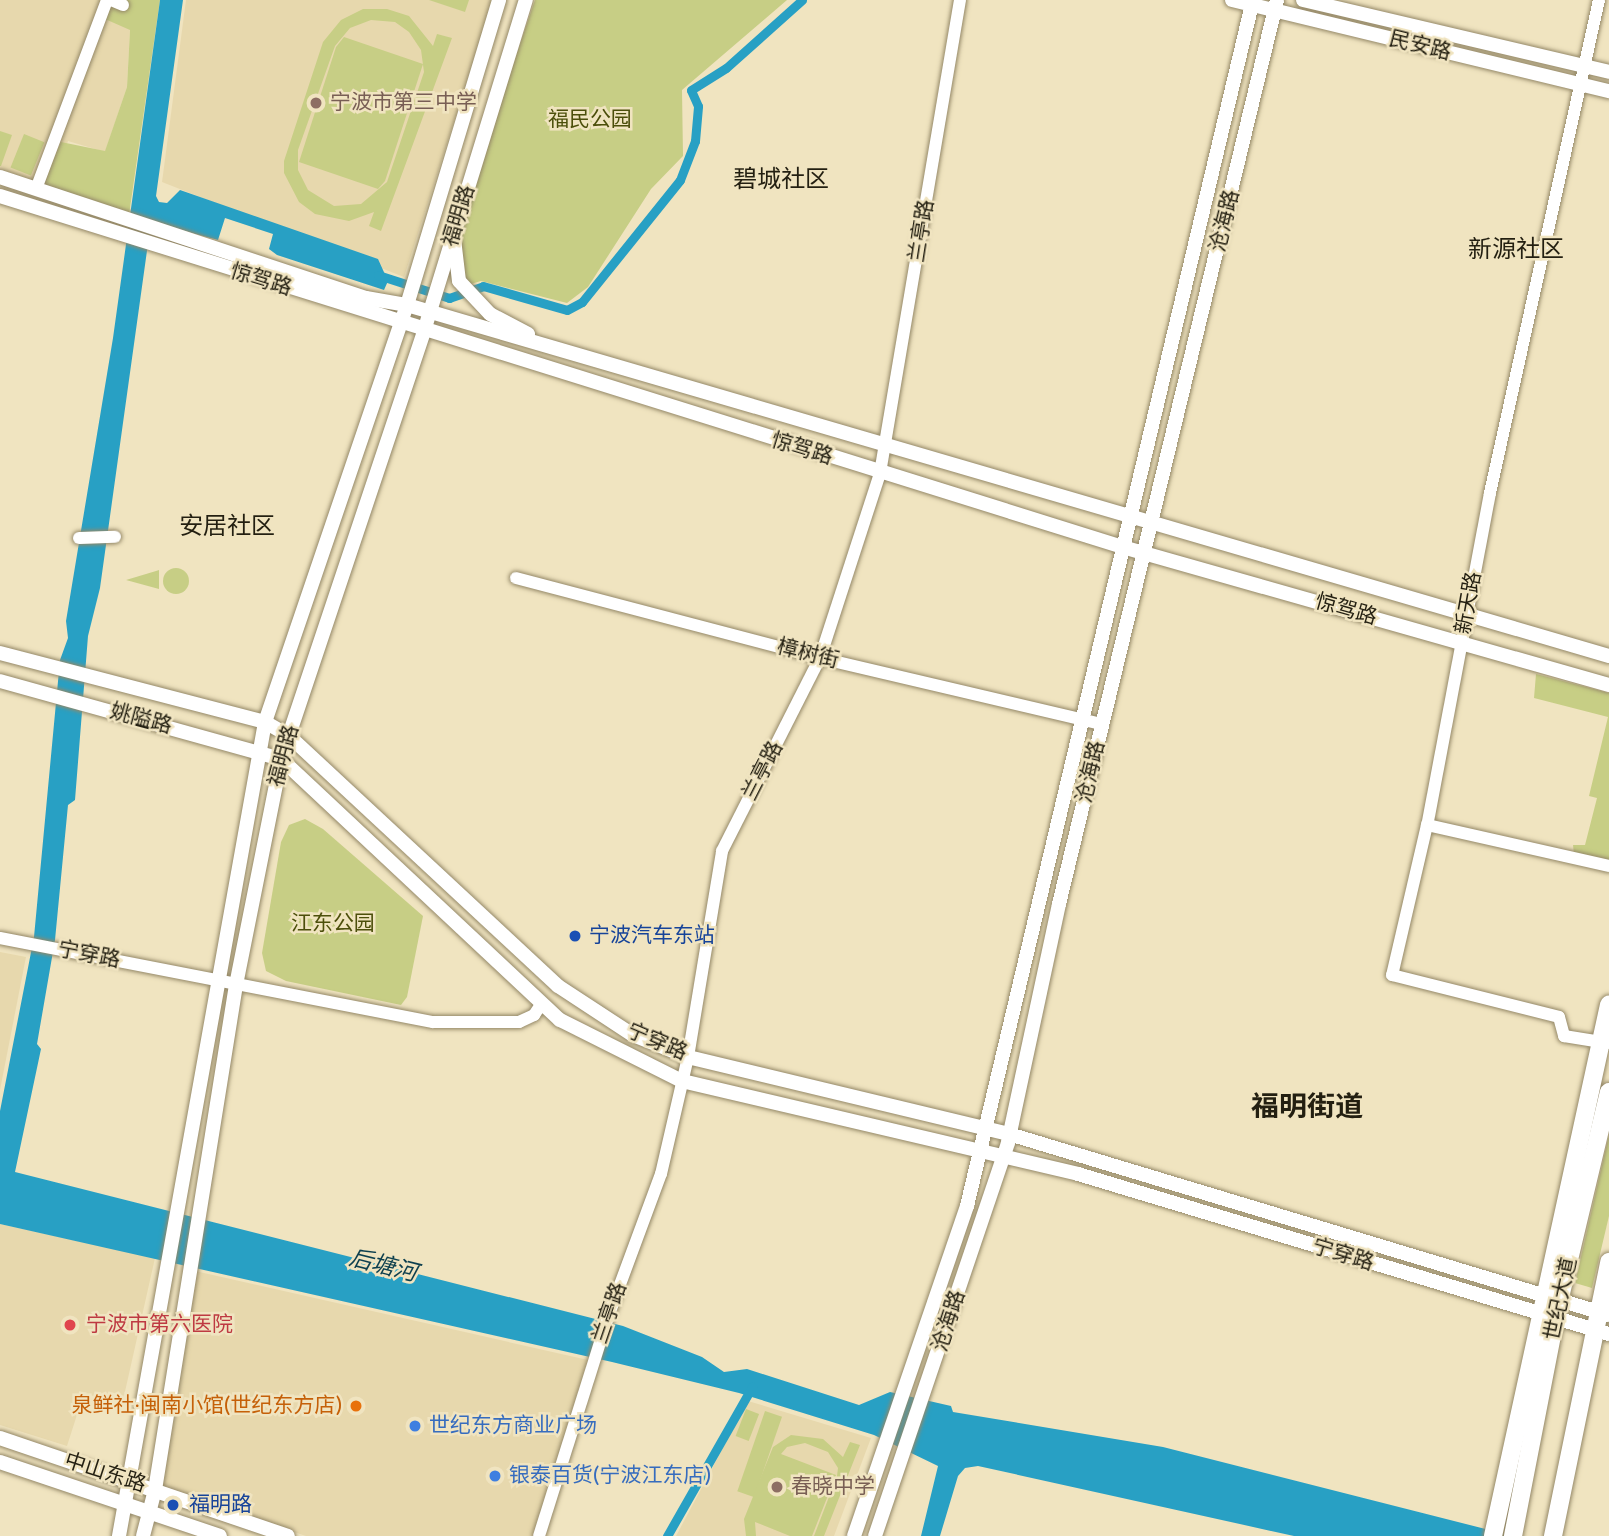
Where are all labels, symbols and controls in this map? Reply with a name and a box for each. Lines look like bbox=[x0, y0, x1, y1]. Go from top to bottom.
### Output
street label: 民安路 bbox=[1386, 26, 1454, 66]
place label: 宁波市第三中学 bbox=[330, 90, 477, 116]
marker: 宁波市第三中学 bbox=[308, 95, 324, 111]
park label: 福民公园 bbox=[548, 107, 632, 133]
district label: 碧城社区 bbox=[733, 166, 829, 194]
street label: 福明路 bbox=[438, 182, 480, 250]
street label: 沧海路 bbox=[1205, 187, 1245, 255]
street label: 兰亭路 bbox=[905, 198, 939, 264]
district label: 新源社区 bbox=[1468, 236, 1564, 264]
street label: 惊驾路 bbox=[227, 259, 295, 301]
street label: 惊驾路 bbox=[768, 428, 836, 470]
district label: 安居社区 bbox=[179, 513, 275, 541]
street label: 新天路 bbox=[1451, 570, 1487, 636]
street label: 惊驾路 bbox=[1312, 589, 1380, 631]
street label: 樟树街 bbox=[774, 634, 842, 674]
street label: 姚隘路 bbox=[107, 699, 175, 739]
street label: 福明路 bbox=[264, 722, 304, 790]
street label: 兰亭路 bbox=[737, 737, 789, 805]
street label: 沧海路 bbox=[1072, 738, 1110, 806]
park label: 江东公园 bbox=[291, 911, 375, 937]
place label: 宁波汽车东站 bbox=[589, 923, 715, 949]
marker: 宁波汽车东站 bbox=[567, 928, 583, 944]
street label: 宁穿路 bbox=[56, 937, 122, 973]
street label: 宁穿路 bbox=[623, 1018, 691, 1066]
district label: 福明街道 bbox=[1251, 1090, 1363, 1124]
street label: 宁穿路 bbox=[1309, 1234, 1377, 1276]
water label: 后塘河 bbox=[346, 1244, 420, 1288]
street label: 世纪大道 bbox=[1540, 1255, 1582, 1343]
street label: 兰亭路 bbox=[588, 1279, 632, 1347]
street label: 沧海路 bbox=[927, 1287, 971, 1355]
place label: 宁波市第六医院 bbox=[86, 1312, 233, 1338]
marker: 宁波市第六医院 bbox=[60, 1315, 80, 1335]
place label: 泉鲜社·闽南小馆(世纪东方店) bbox=[71, 1393, 342, 1419]
marker: 泉鲜社·闽南小馆(世纪东方店) bbox=[348, 1398, 364, 1414]
place label: 世纪东方商业广场 bbox=[429, 1413, 597, 1439]
marker: 世纪东方商业广场 bbox=[407, 1418, 423, 1434]
street label: 中山东路 bbox=[61, 1448, 149, 1498]
place label: 银泰百货(宁波江东店) bbox=[509, 1463, 711, 1489]
marker: 银泰百货(宁波江东店) bbox=[487, 1468, 503, 1484]
place label: 春晓中学 bbox=[791, 1474, 875, 1500]
marker: 春晓中学 bbox=[769, 1479, 785, 1495]
place label: 福明路 bbox=[189, 1492, 252, 1518]
marker: 福明路 bbox=[163, 1495, 183, 1515]

